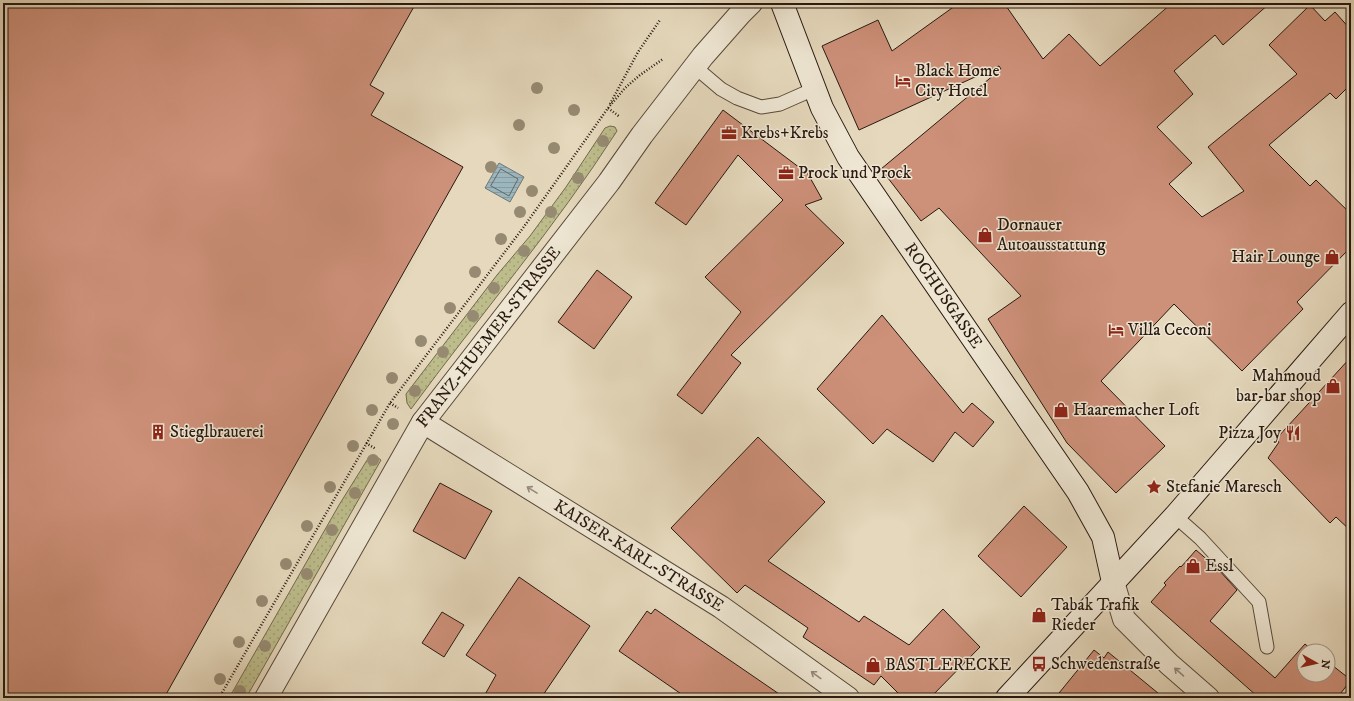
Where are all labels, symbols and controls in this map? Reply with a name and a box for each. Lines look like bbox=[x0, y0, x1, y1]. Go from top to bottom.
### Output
place label: Black Home City Hotel bbox=[915, 60, 999, 102]
hotel icon: Black Home City Hotel bbox=[894, 72, 912, 90]
place label: Krebs+Krebs bbox=[741, 122, 829, 144]
office icon: Krebs+Krebs bbox=[720, 124, 738, 142]
place label: Prock und Prock bbox=[798, 162, 912, 184]
office icon: Prock und Prock bbox=[777, 164, 795, 182]
place label: Dornauer Autoausstattung bbox=[997, 214, 1106, 256]
shop icon: Dornauer Autoausstattung bbox=[976, 226, 994, 244]
street label: ROCHUSGASSE bbox=[899, 238, 987, 353]
street label: FRANZ-HUEMER-STRASSE bbox=[412, 242, 566, 432]
place label: Hair Lounge bbox=[1231, 246, 1320, 268]
shop icon: Hair Lounge bbox=[1323, 248, 1341, 266]
place label: Villa Ceconi bbox=[1127, 319, 1211, 341]
hotel icon: Villa Ceconi bbox=[1107, 321, 1125, 339]
place label: Mahmoud bar-bar shop bbox=[1236, 365, 1322, 407]
shop icon: Mahmoud bar-bar shop bbox=[1324, 377, 1342, 395]
place label: Haaremacher Loft bbox=[1073, 399, 1200, 421]
shop icon: Haaremacher Loft bbox=[1052, 401, 1070, 419]
place label: Stieglbrauerei bbox=[170, 421, 264, 443]
place label: Pizza Joy bbox=[1218, 422, 1282, 444]
building icon: Stieglbrauerei bbox=[149, 423, 167, 441]
restaurant icon: Pizza Joy bbox=[1284, 424, 1302, 442]
place label: Stefanie Maresch bbox=[1166, 476, 1282, 498]
place icon: Stefanie Maresch bbox=[1145, 478, 1163, 496]
one-way arrow bbox=[526, 485, 538, 493]
street label: KAISER-KARL-STRASSE bbox=[550, 495, 728, 617]
place label: Essl bbox=[1205, 555, 1234, 577]
shop icon: Essl bbox=[1184, 557, 1202, 575]
place label: Tabak Trafik Rieder bbox=[1051, 594, 1140, 636]
shop icon: Tabak Trafik Rieder bbox=[1030, 606, 1048, 624]
north arrow bbox=[1296, 643, 1336, 683]
place label: Schwedenstraße bbox=[1051, 653, 1160, 675]
place label: BASTLERECKE bbox=[885, 654, 1011, 676]
bus stop icon: Schwedenstraße bbox=[1030, 655, 1048, 673]
shop icon: BASTLERECKE bbox=[864, 656, 882, 674]
text: N bbox=[1317, 659, 1332, 670]
one-way arrow bbox=[1173, 668, 1184, 677]
one-way arrow bbox=[811, 671, 822, 679]

